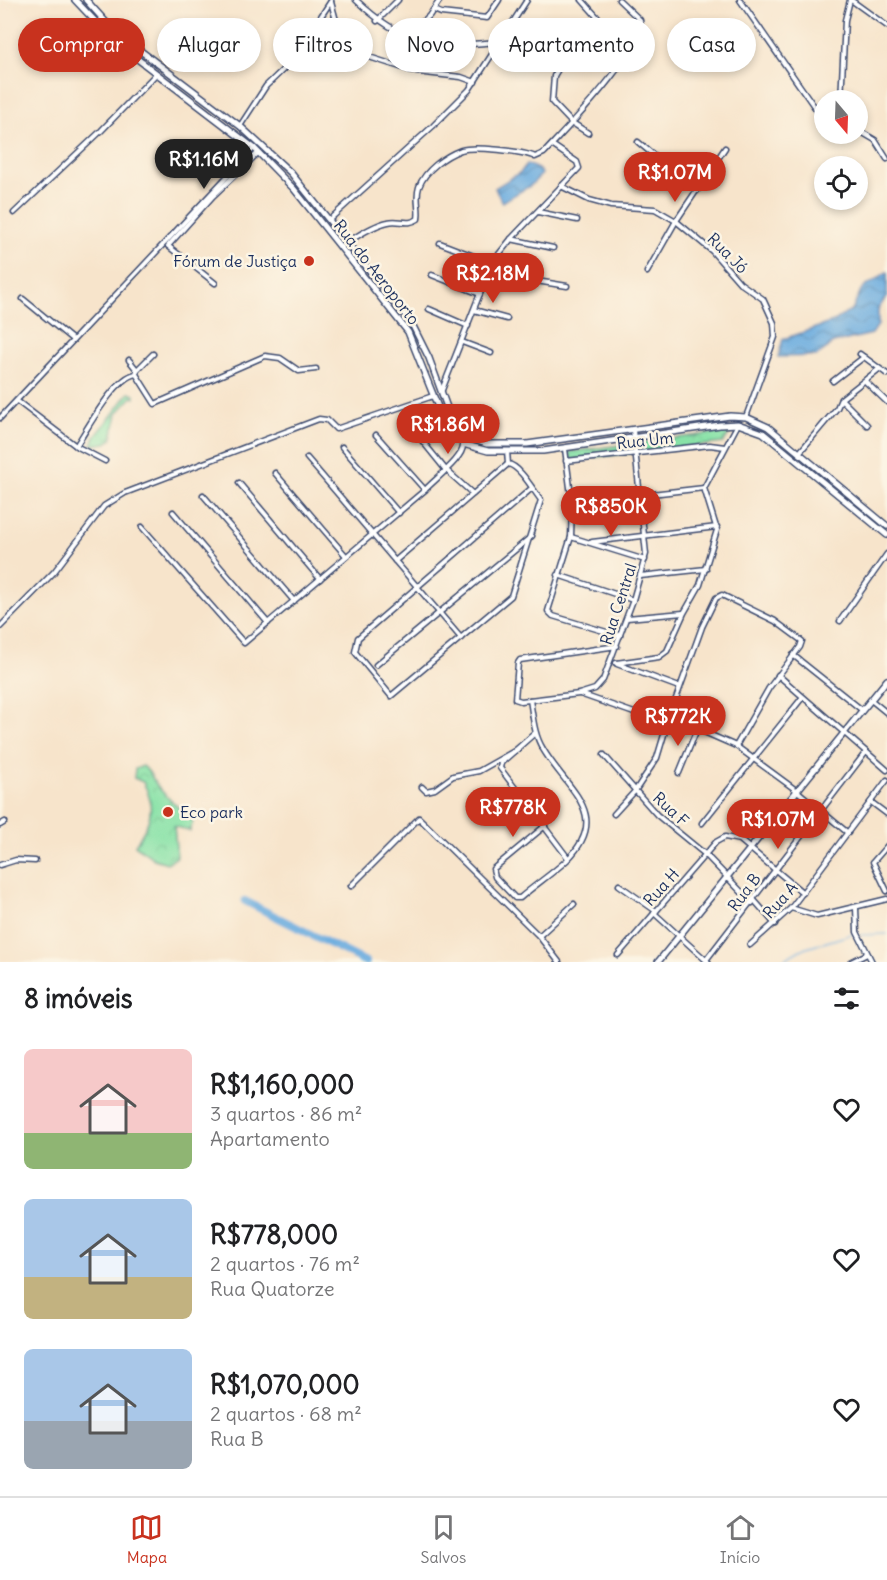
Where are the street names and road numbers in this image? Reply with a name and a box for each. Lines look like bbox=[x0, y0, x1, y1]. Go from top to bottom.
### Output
street label: Rua do Aeroporto bbox=[330, 215, 424, 329]
street label: Rua Jó bbox=[703, 228, 753, 278]
street label: Rua Um bbox=[616, 427, 674, 453]
street label: Rua Central bbox=[595, 561, 641, 647]
street label: Rua F bbox=[649, 788, 693, 830]
street label: Rua H bbox=[639, 864, 683, 910]
street label: Rua B bbox=[723, 869, 765, 915]
street label: Rua A bbox=[758, 877, 802, 923]

